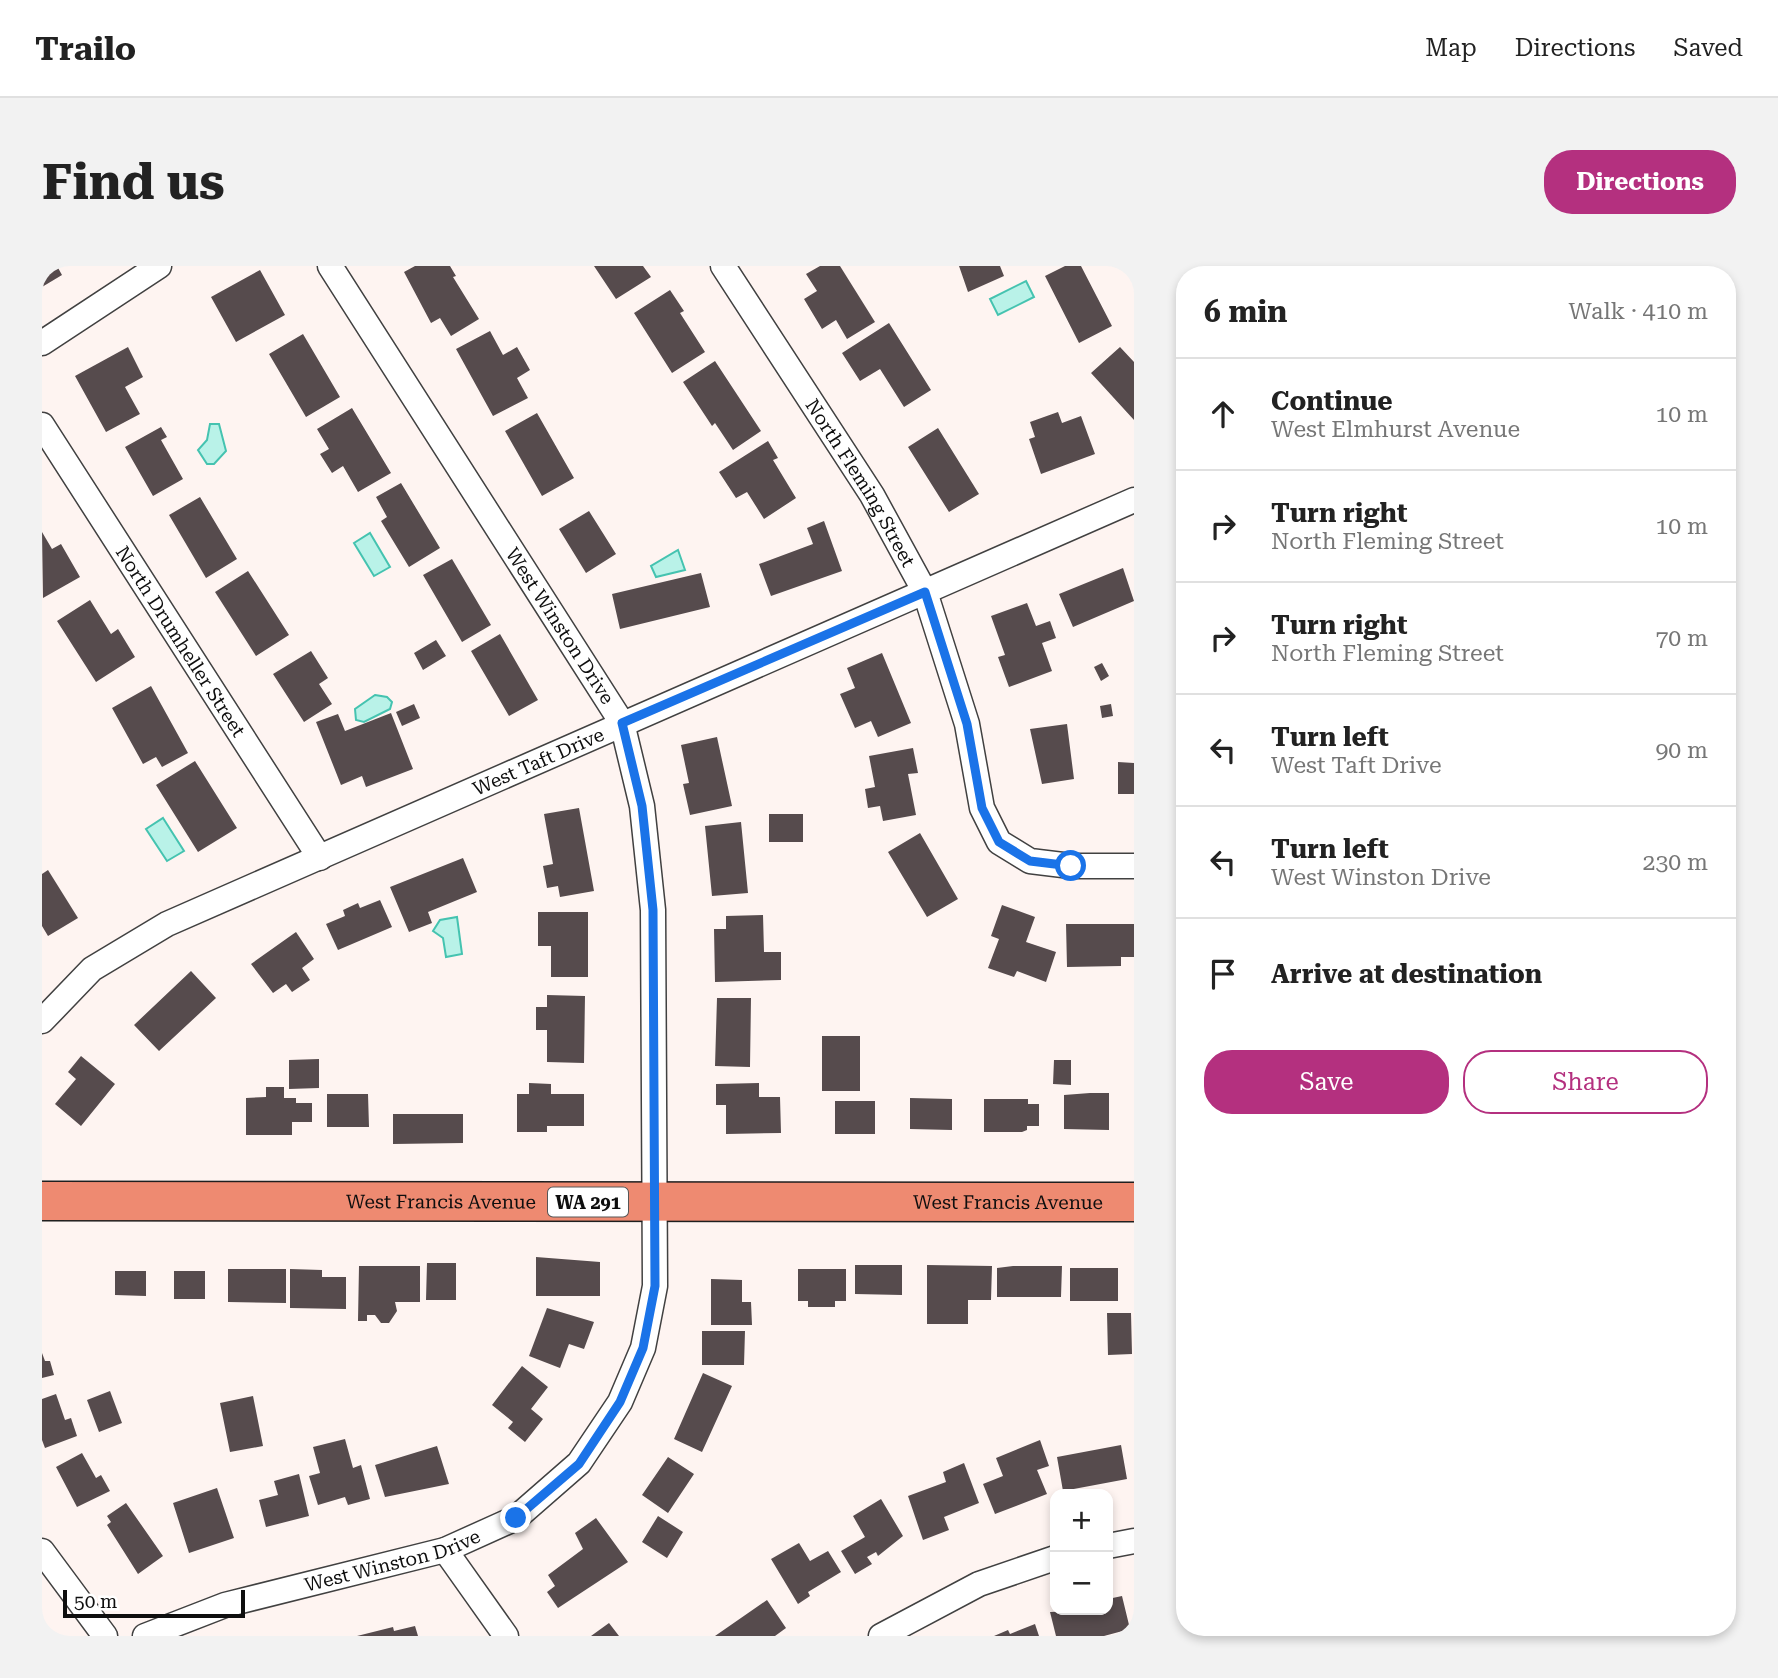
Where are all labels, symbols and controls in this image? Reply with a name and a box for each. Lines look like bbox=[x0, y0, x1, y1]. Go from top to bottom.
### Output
text: Trailo bbox=[35, 29, 136, 68]
text: Map bbox=[1425, 34, 1477, 62]
text: Directions bbox=[1515, 34, 1635, 62]
text: Saved bbox=[1673, 34, 1743, 62]
button: Directions bbox=[1544, 150, 1736, 214]
text: Find us bbox=[42, 154, 225, 211]
text: 6 min bbox=[1204, 294, 1287, 329]
text: Walk · 410 m bbox=[1569, 298, 1708, 325]
text: Continue bbox=[1271, 386, 1393, 416]
street label: North Fleming Street bbox=[801, 394, 920, 571]
icon: ahead bbox=[1204, 395, 1242, 433]
text: 10 m bbox=[1655, 401, 1708, 428]
text: West Elmhurst Avenue bbox=[1271, 416, 1520, 443]
text: Turn right bbox=[1271, 498, 1407, 528]
icon: right bbox=[1204, 507, 1242, 545]
text: 10 m bbox=[1655, 513, 1708, 540]
text: North Fleming Street bbox=[1271, 528, 1504, 555]
street label: North Drumheller Street bbox=[111, 542, 251, 741]
street label: West Winston Drive bbox=[501, 544, 619, 708]
text: Turn right bbox=[1271, 610, 1407, 640]
icon: right bbox=[1204, 619, 1242, 657]
text: 70 m bbox=[1655, 625, 1708, 652]
text: North Fleming Street bbox=[1271, 640, 1504, 667]
street label: West Taft Drive bbox=[469, 722, 607, 800]
text: Turn left bbox=[1271, 722, 1389, 752]
icon: left bbox=[1204, 731, 1242, 769]
text: 90 m bbox=[1655, 737, 1708, 764]
text: West Taft Drive bbox=[1271, 752, 1442, 779]
text: Turn left bbox=[1271, 834, 1389, 864]
icon: left bbox=[1204, 843, 1242, 881]
text: 230 m bbox=[1643, 849, 1708, 876]
route start bbox=[1055, 850, 1086, 881]
text: West Winston Drive bbox=[1271, 864, 1491, 891]
icon: arrive bbox=[1204, 955, 1242, 993]
text: Arrive at destination bbox=[1271, 959, 1542, 989]
button: Save bbox=[1204, 1050, 1449, 1114]
button: Share bbox=[1463, 1050, 1708, 1114]
road number: WA 291 bbox=[548, 1188, 628, 1217]
street label: West Francis Avenue bbox=[346, 1190, 536, 1213]
street label: West Francis Avenue bbox=[913, 1190, 1103, 1213]
map controls bbox=[1050, 1489, 1113, 1615]
button: + bbox=[1050, 1489, 1113, 1552]
route end bbox=[500, 1502, 531, 1533]
street label: West Winston Drive bbox=[302, 1524, 484, 1596]
button: − bbox=[1050, 1552, 1113, 1615]
scale bar bbox=[63, 1587, 245, 1619]
text: 50 m bbox=[74, 1590, 117, 1613]

